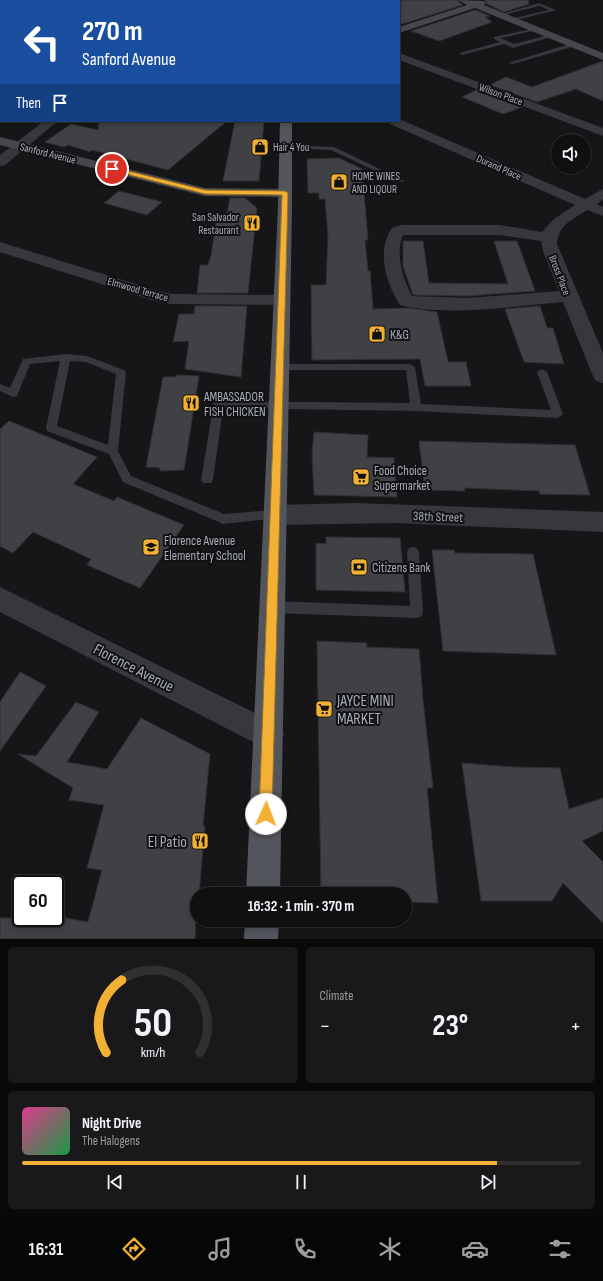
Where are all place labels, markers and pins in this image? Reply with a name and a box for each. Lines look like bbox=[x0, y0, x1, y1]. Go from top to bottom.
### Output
shop icon: Hair 4 You bbox=[250, 137, 270, 157]
place label: Hair 4 You bbox=[273, 141, 310, 154]
pin bbox=[95, 152, 129, 186]
place label: HOME WINES AND LIQOUR bbox=[351, 170, 400, 196]
shop icon: HOME WINES AND LIQOUR bbox=[329, 172, 349, 192]
place label: San Salvador Restaurant bbox=[192, 211, 240, 237]
restaurant icon: San Salvador Restaurant bbox=[242, 213, 262, 233]
shop icon: K&G bbox=[367, 324, 387, 344]
place label: K&G bbox=[390, 327, 409, 343]
place label: AMBASSADOR FISH CHICKEN bbox=[203, 389, 266, 420]
restaurant icon: AMBASSADOR FISH CHICKEN bbox=[181, 393, 201, 413]
place label: Food Choice Supermarket bbox=[374, 463, 430, 494]
supermarket icon: Food Choice Supermarket bbox=[351, 467, 371, 487]
place label: Florence Avenue Elementary School bbox=[164, 533, 246, 564]
school or university icon: Florence Avenue Elementary School bbox=[141, 537, 161, 557]
bank icon: Citizens Bank bbox=[349, 557, 369, 577]
place label: Citizens Bank bbox=[372, 560, 431, 576]
place label: JAYCE MINI MARKET bbox=[336, 692, 394, 729]
supermarket icon: JAYCE MINI MARKET bbox=[314, 699, 334, 719]
restaurant icon: El Patio bbox=[190, 831, 210, 851]
place label: El Patio bbox=[148, 833, 187, 852]

